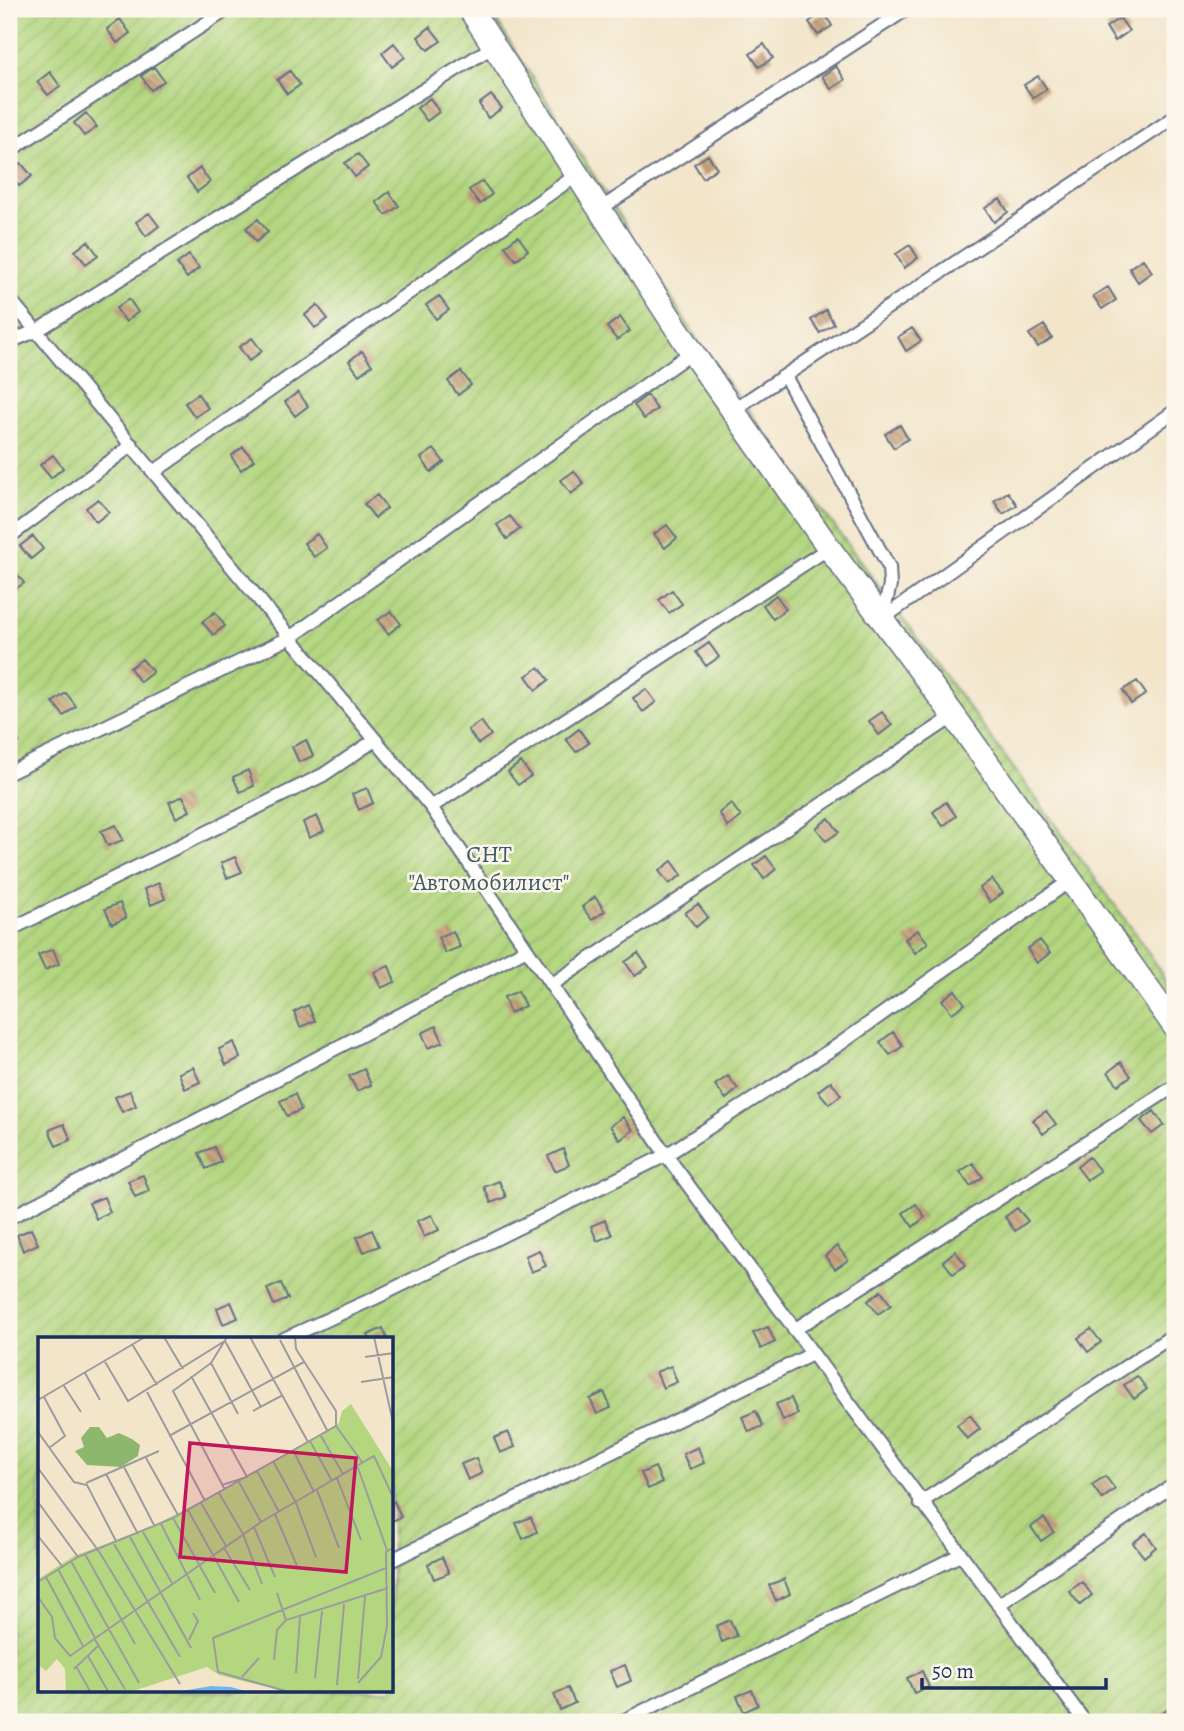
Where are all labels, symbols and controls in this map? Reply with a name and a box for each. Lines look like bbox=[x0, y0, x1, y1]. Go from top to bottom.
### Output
park label: СНТ "Автомобилист" bbox=[408, 838, 570, 898]
inset map bbox=[38, 1337, 394, 1692]
scale bar bbox=[922, 1647, 1105, 1691]
text: 50 m bbox=[932, 1657, 974, 1685]

